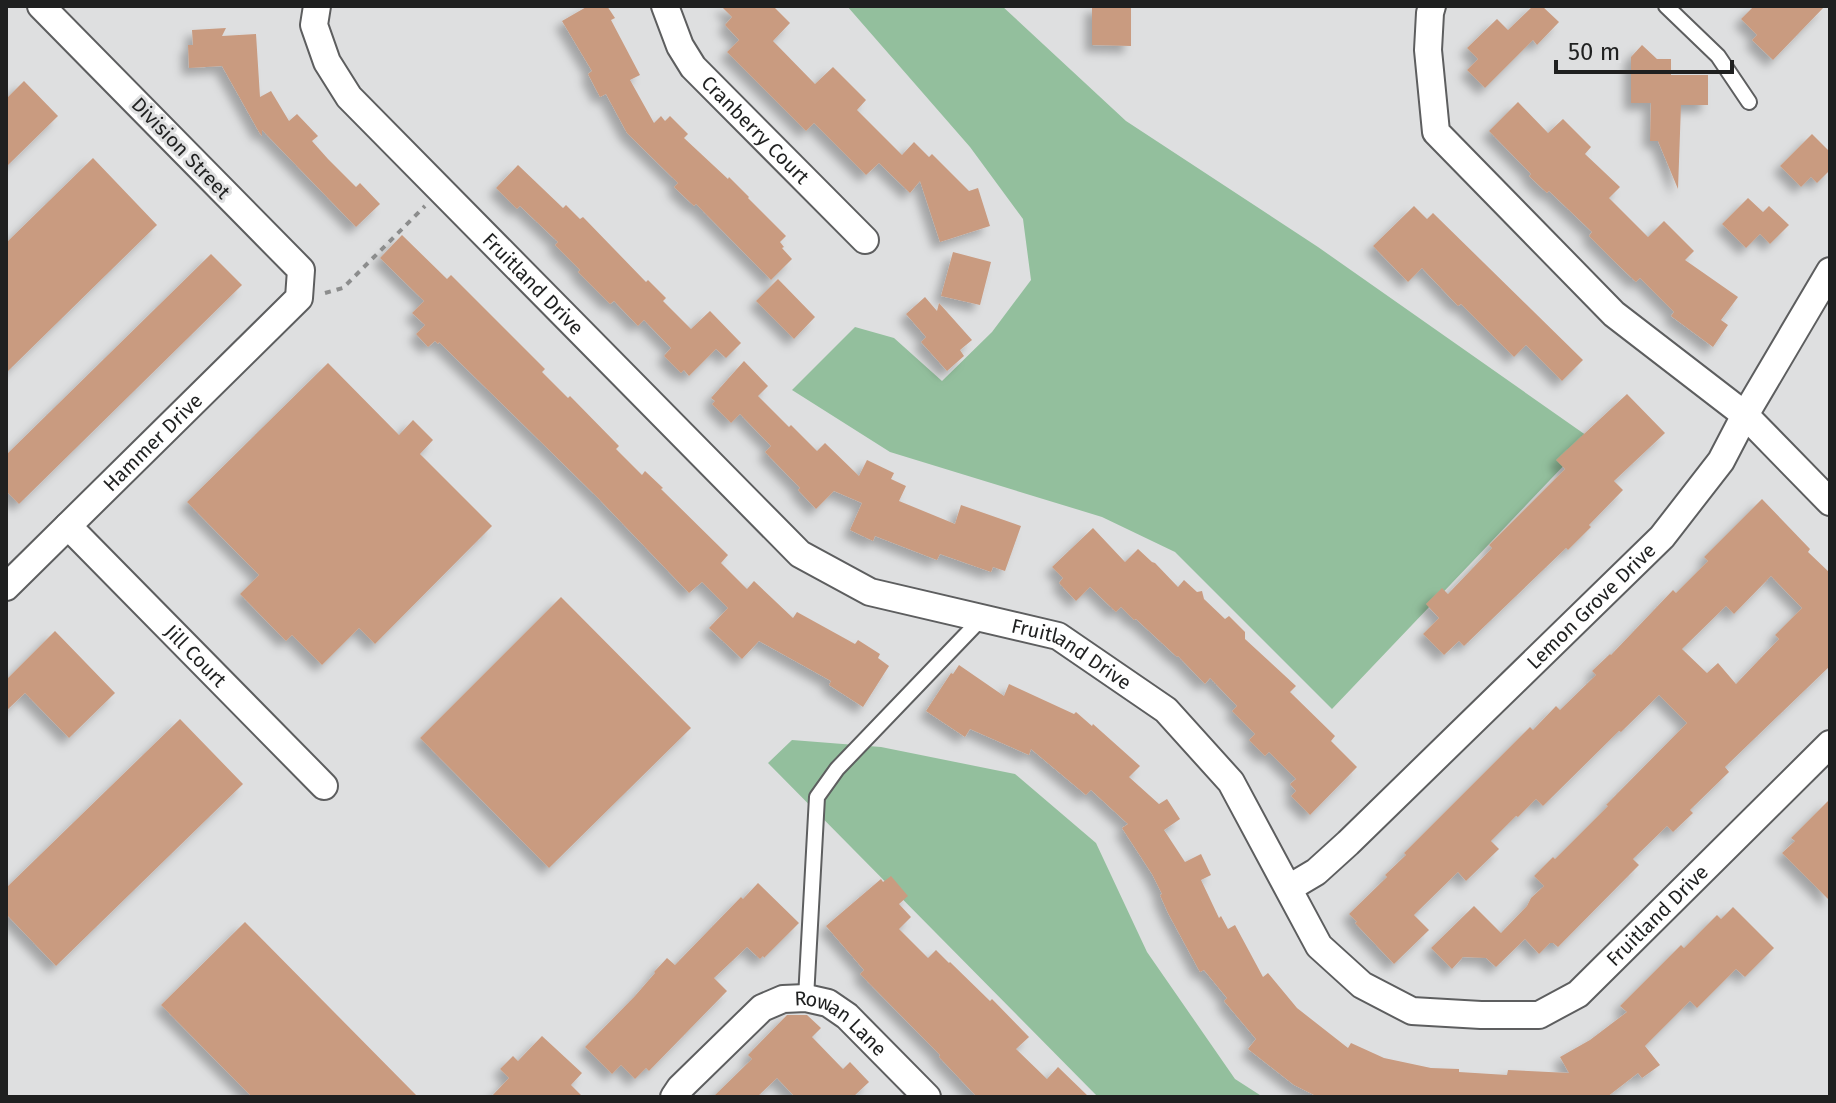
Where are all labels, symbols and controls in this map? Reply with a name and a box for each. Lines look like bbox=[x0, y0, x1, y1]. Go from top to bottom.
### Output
scale bar bbox=[1556, 24, 1732, 74]
text: 50 m bbox=[1568, 38, 1620, 66]
street label: Cranberry Court bbox=[697, 71, 815, 190]
street label: Division Street bbox=[127, 92, 236, 204]
street label: Fruitland Drive bbox=[478, 228, 589, 340]
street label: Hammer Drive bbox=[98, 388, 207, 496]
street label: Lemon Grove Drive bbox=[1522, 538, 1661, 674]
street label: Fruitland Drive bbox=[1009, 613, 1136, 695]
street label: Jill Court bbox=[160, 620, 232, 692]
street label: Fruitland Drive bbox=[1601, 860, 1713, 971]
street label: Rowan Lane bbox=[794, 986, 892, 1061]

